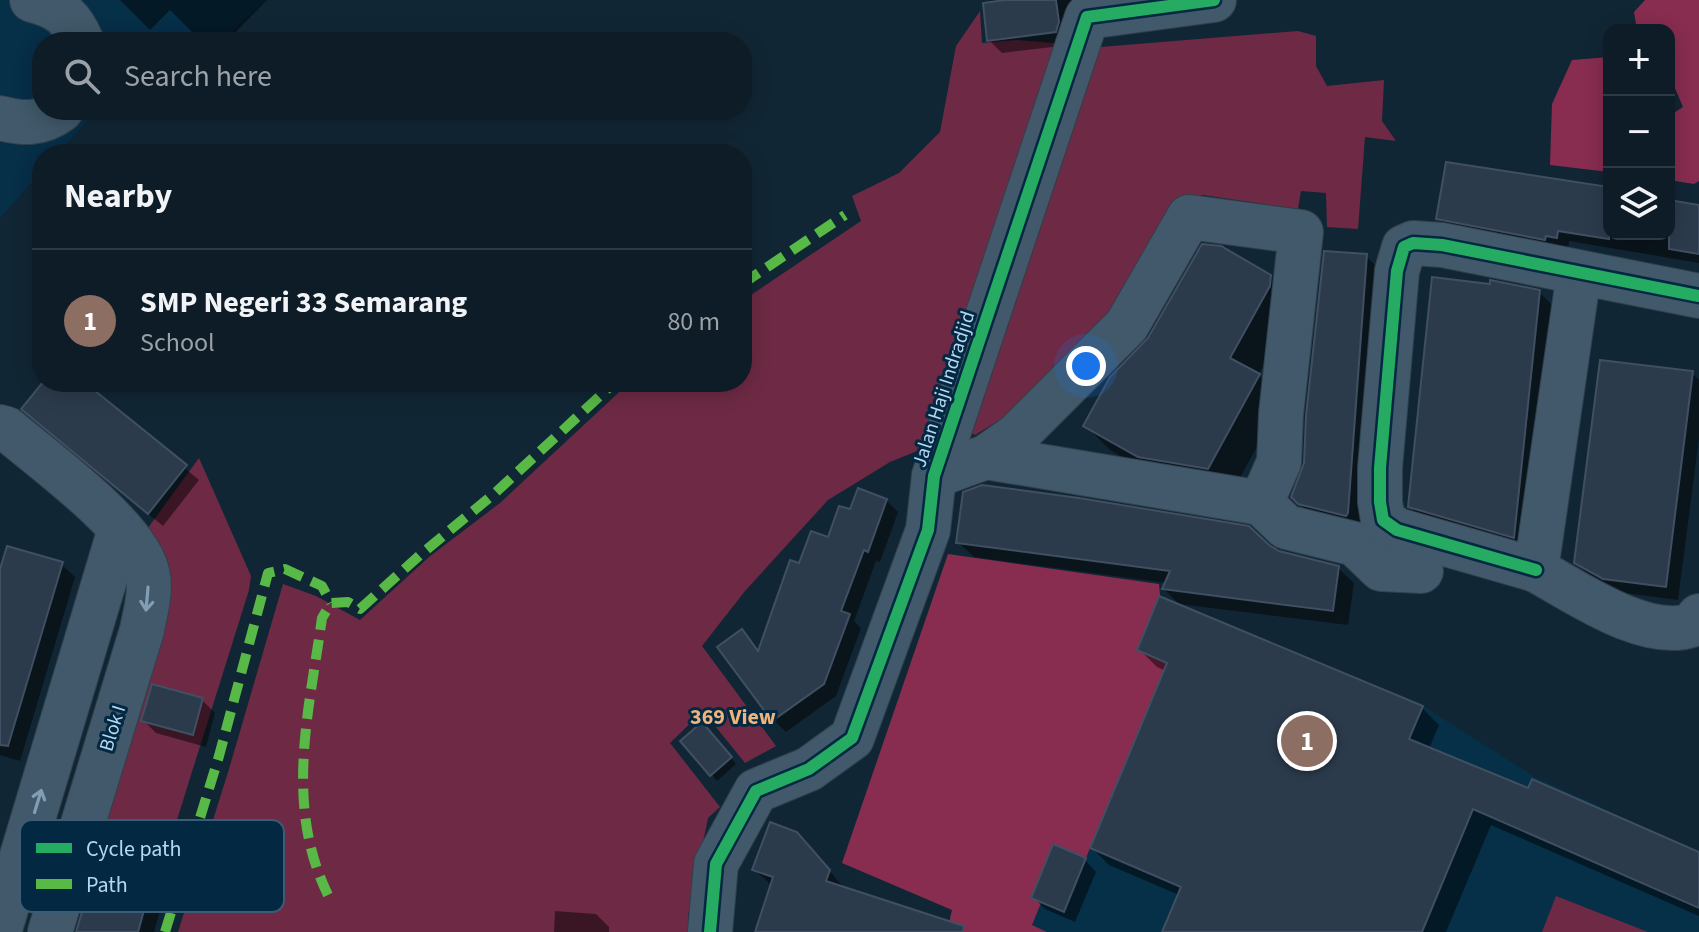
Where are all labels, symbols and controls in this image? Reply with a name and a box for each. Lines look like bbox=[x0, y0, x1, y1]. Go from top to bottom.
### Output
map controls bbox=[1603, 24, 1675, 240]
button: + bbox=[1603, 24, 1675, 96]
search box bbox=[32, 32, 752, 120]
icon: search bbox=[60, 54, 104, 98]
text: Search here bbox=[124, 55, 272, 98]
button: − bbox=[1603, 96, 1675, 168]
button: layers bbox=[1603, 168, 1675, 240]
text: Nearby bbox=[64, 172, 172, 221]
text: SMP Negeri 33 Semarang bbox=[140, 281, 467, 324]
text: 1 bbox=[83, 303, 97, 340]
text: 80 m bbox=[667, 303, 720, 340]
street label: Jalan Haji Indradjid bbox=[906, 308, 982, 471]
text: School bbox=[140, 324, 215, 361]
your location bbox=[1066, 346, 1106, 386]
one-way arrow bbox=[139, 585, 154, 611]
district label: 369 View bbox=[690, 701, 776, 733]
street label: Blok I bbox=[93, 702, 133, 755]
pin: 1 bbox=[1281, 711, 1333, 771]
one-way arrow bbox=[31, 788, 46, 814]
legend bbox=[20, 820, 284, 912]
text: Cycle path bbox=[86, 833, 182, 865]
text: Path bbox=[86, 869, 128, 901]

